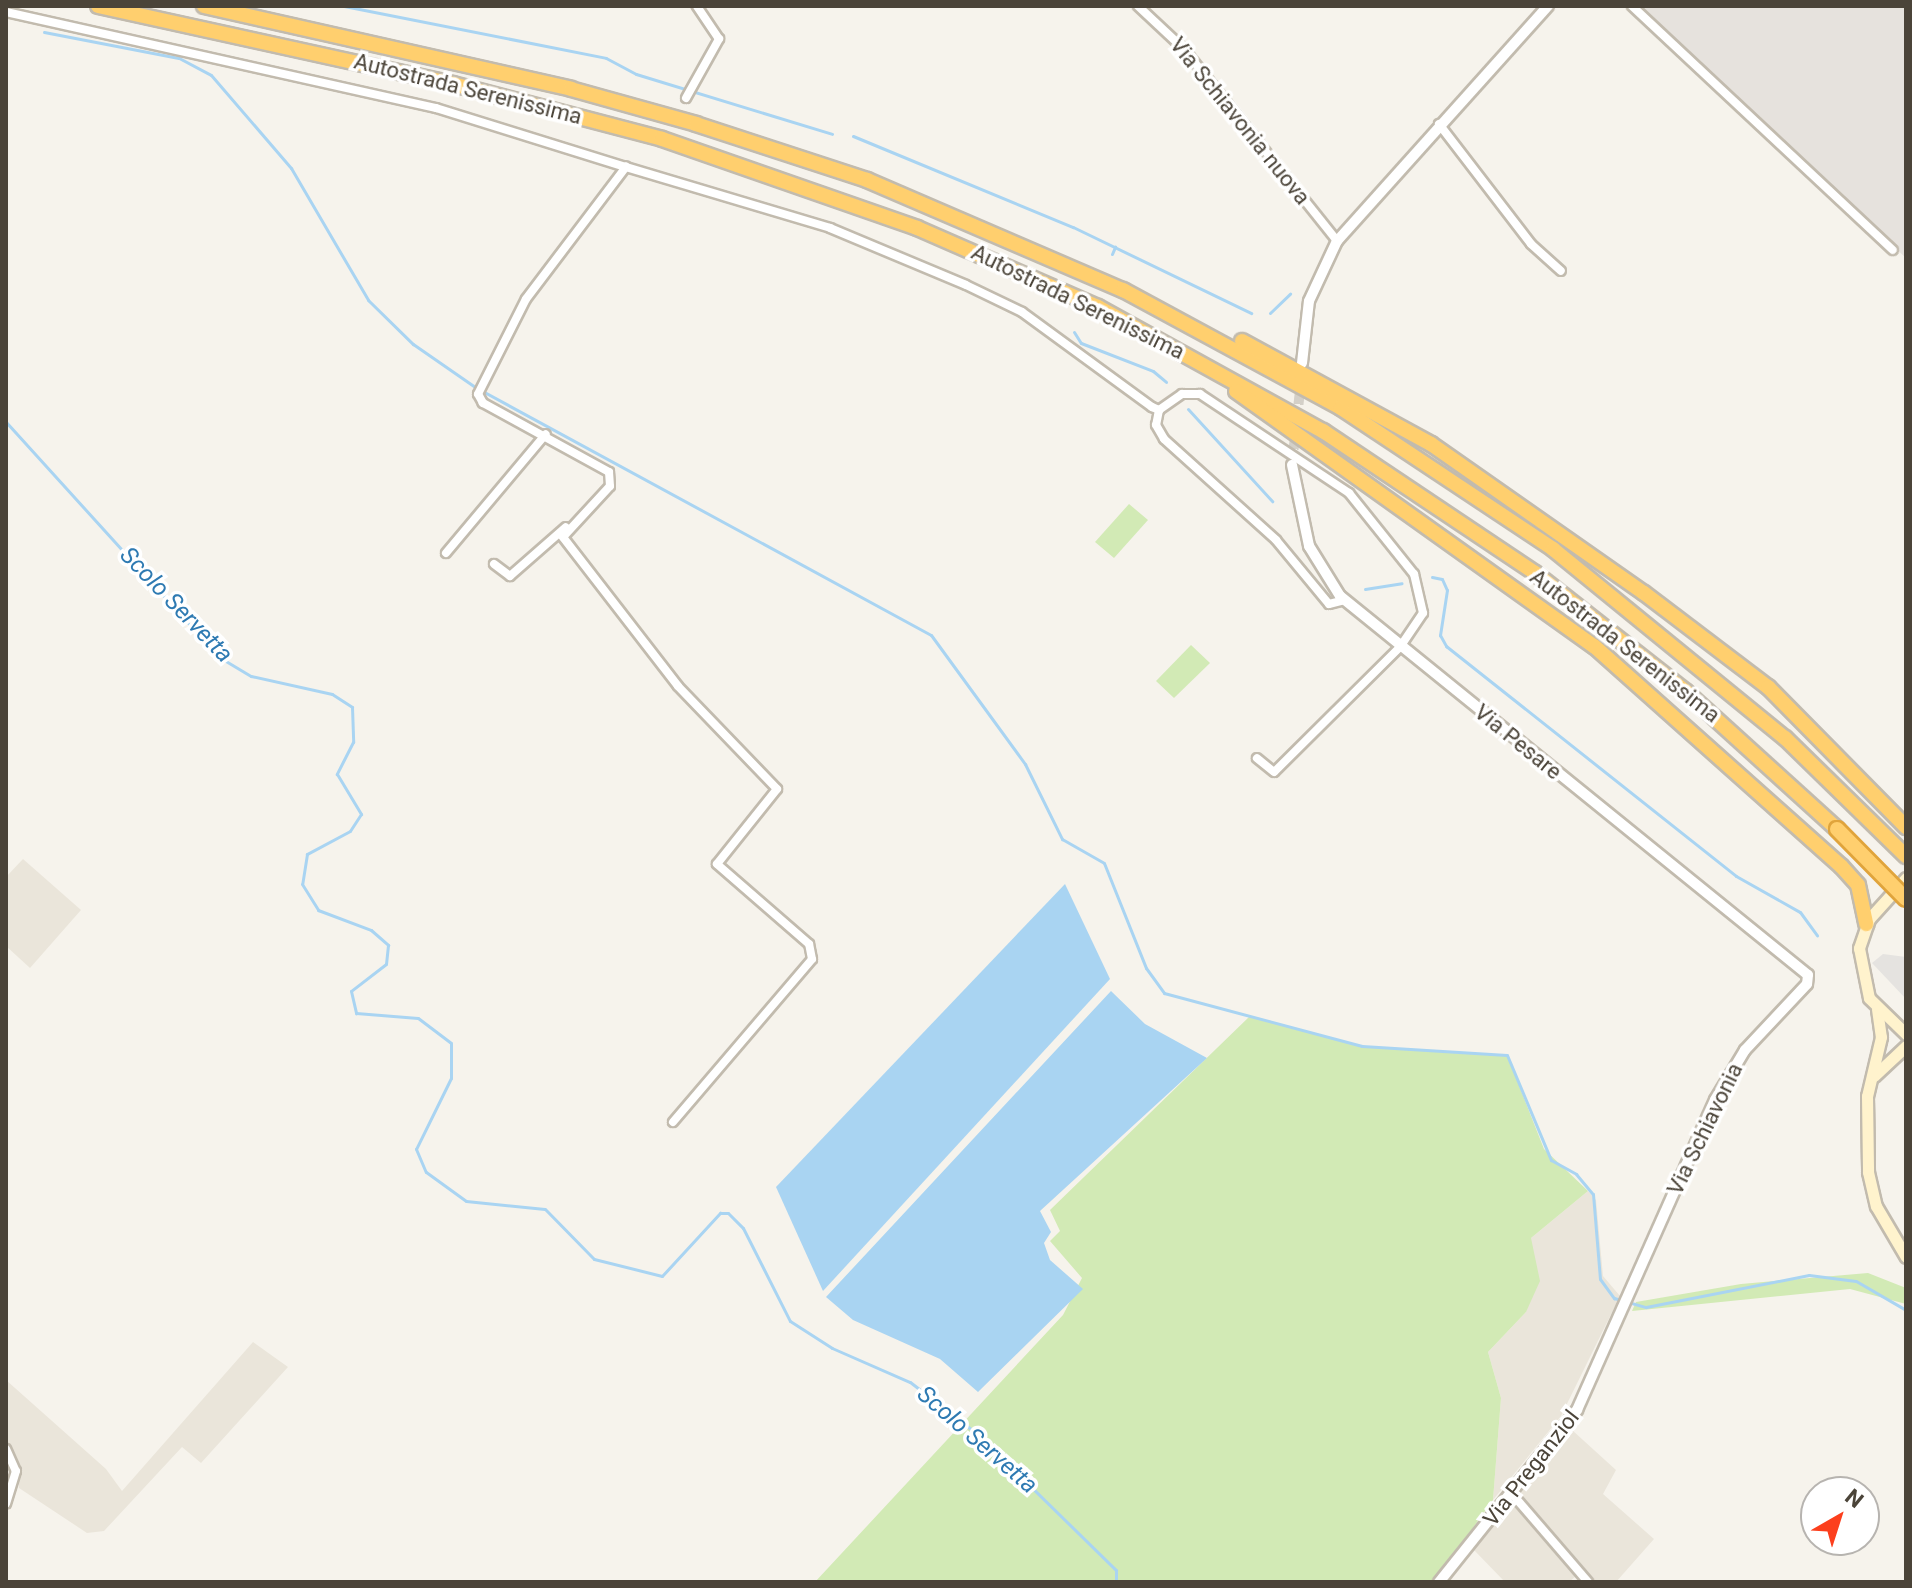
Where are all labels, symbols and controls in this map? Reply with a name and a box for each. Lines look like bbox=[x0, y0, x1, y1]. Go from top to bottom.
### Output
street label: Via Schiavonia nuova bbox=[1164, 32, 1316, 210]
street label: Autostrada Serenissima bbox=[351, 48, 585, 130]
street label: Autostrada Serenissima bbox=[967, 239, 1189, 365]
water label: Scolo Servetta bbox=[114, 541, 238, 669]
street label: Autostrada Serenissima bbox=[1525, 564, 1725, 728]
street label: Via Pesare bbox=[1469, 699, 1567, 785]
street label: Via Schiavonia bbox=[1662, 1059, 1748, 1199]
water label: Scolo Servetta bbox=[911, 1380, 1043, 1500]
street label: Via Preganziol bbox=[1477, 1405, 1585, 1531]
north arrow bbox=[1800, 1476, 1880, 1556]
text: N bbox=[1840, 1484, 1868, 1513]

